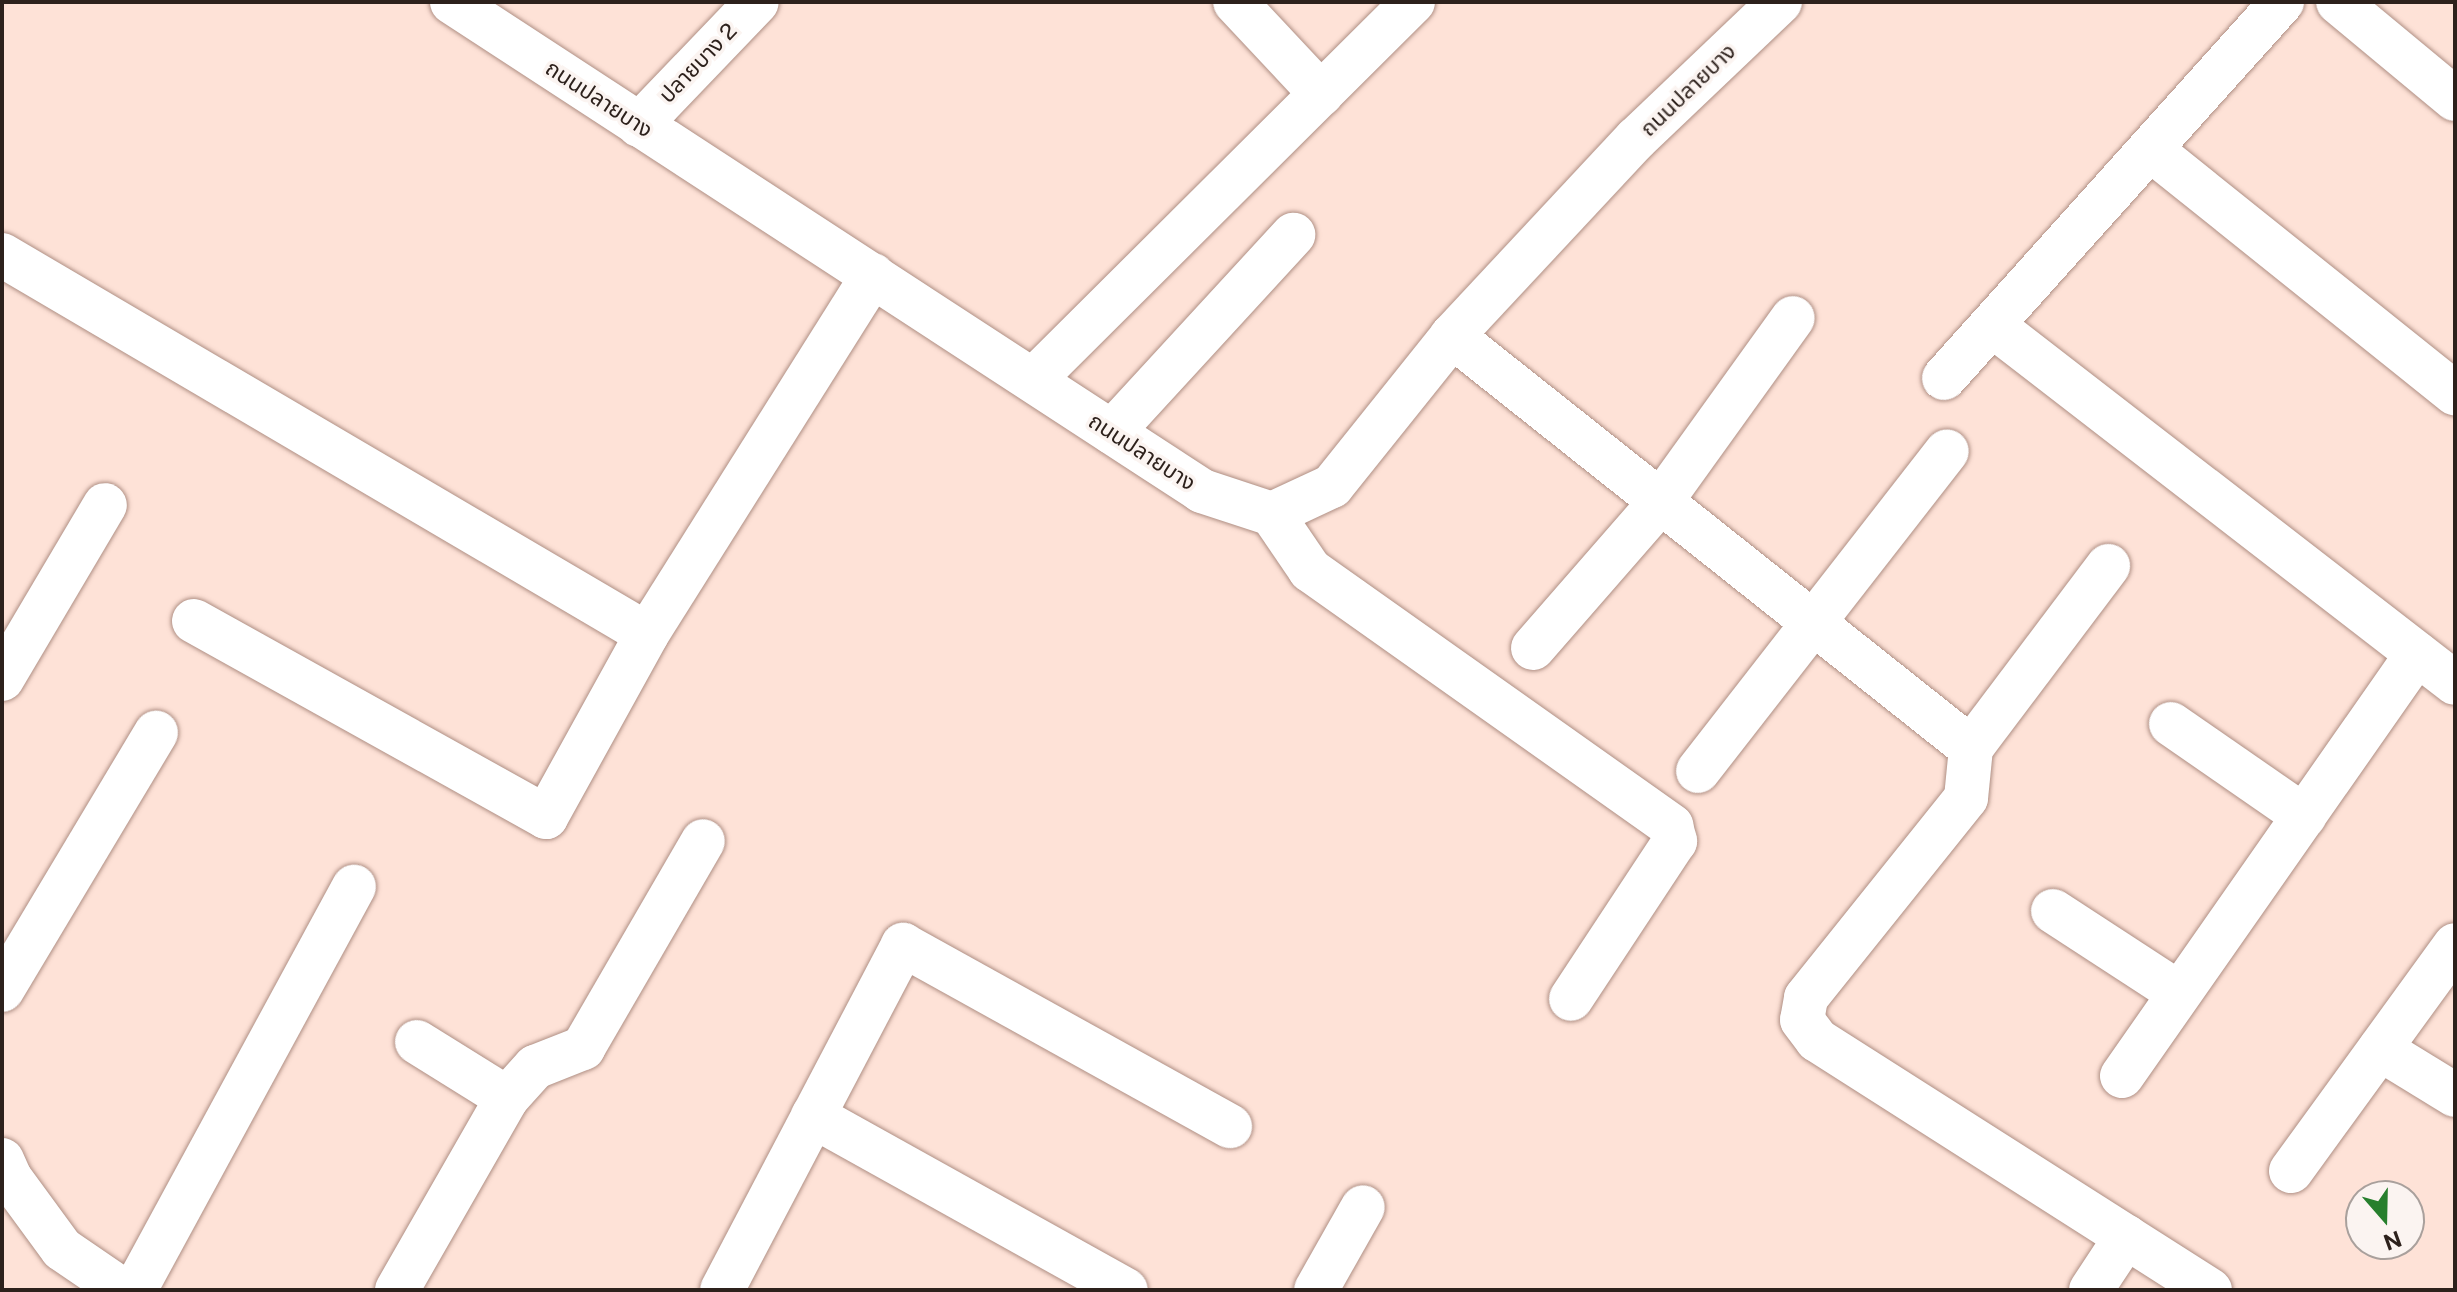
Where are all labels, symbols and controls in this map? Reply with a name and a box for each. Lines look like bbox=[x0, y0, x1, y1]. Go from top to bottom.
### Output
street label: ปลายบาง 2 bbox=[654, 18, 742, 108]
street label: ถนนปลายบาง bbox=[1635, 38, 1741, 142]
street label: ถนนปลายบาง bbox=[541, 55, 657, 143]
street label: ถนนปลายบาง bbox=[1084, 408, 1200, 496]
north arrow bbox=[2345, 1180, 2425, 1260]
text: N bbox=[2380, 1226, 2405, 1256]

